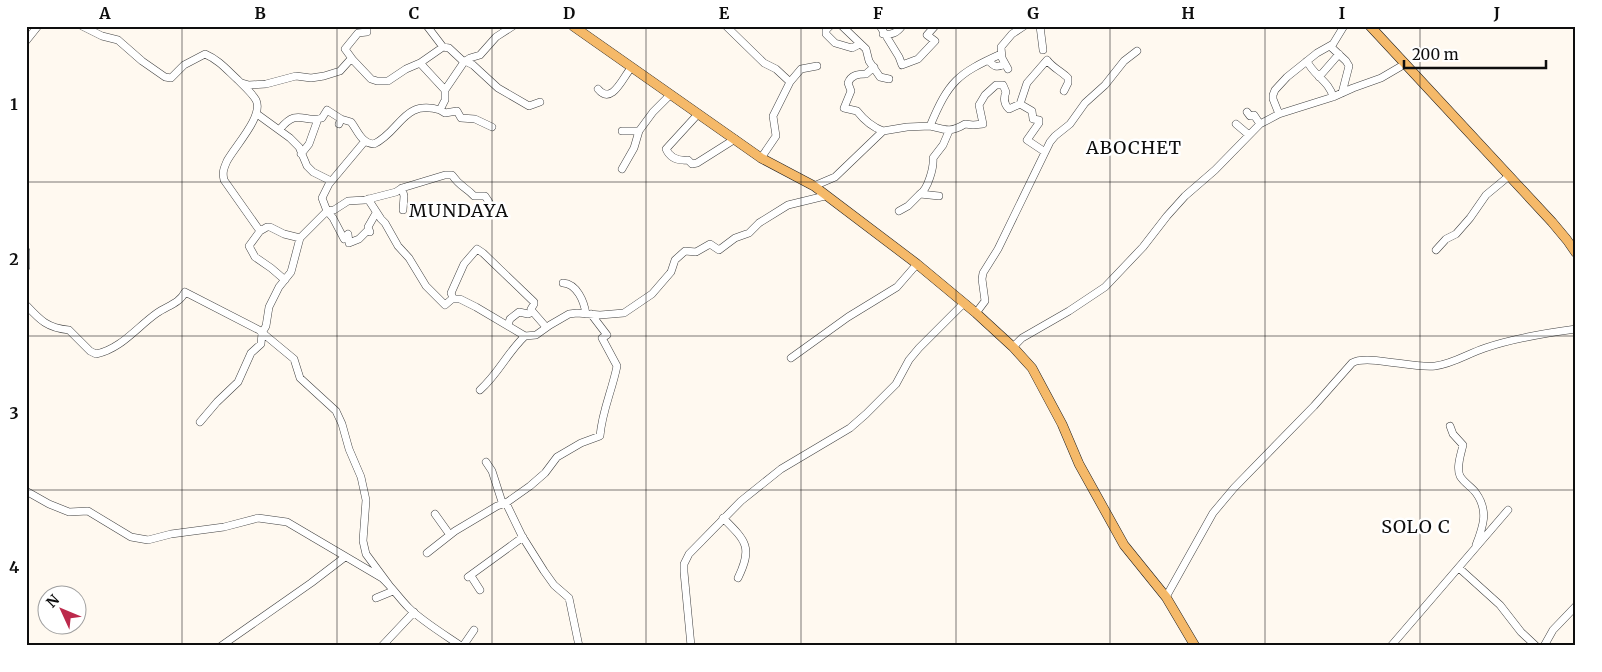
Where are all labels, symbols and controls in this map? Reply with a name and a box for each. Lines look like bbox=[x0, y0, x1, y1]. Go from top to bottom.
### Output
text: A bbox=[98, 3, 111, 23]
text: B bbox=[254, 3, 266, 23]
text: C bbox=[409, 3, 419, 23]
text: D bbox=[563, 3, 575, 23]
text: E bbox=[719, 3, 730, 23]
text: F bbox=[873, 3, 883, 23]
text: G bbox=[1027, 3, 1039, 23]
text: H bbox=[1181, 3, 1195, 23]
text: I bbox=[1339, 3, 1345, 23]
text: J bbox=[1493, 3, 1500, 23]
scale bar bbox=[1404, 38, 1547, 70]
text: 200 m bbox=[1412, 45, 1459, 64]
text: 1 bbox=[10, 94, 18, 114]
district label: ABOCHET bbox=[1085, 136, 1182, 159]
district label: MUNDAYA bbox=[409, 199, 509, 222]
text: 2 bbox=[9, 249, 19, 269]
text: 3 bbox=[9, 403, 19, 423]
district label: SOLO C bbox=[1381, 515, 1451, 538]
text: 4 bbox=[9, 557, 19, 577]
north arrow bbox=[38, 584, 88, 634]
text: N bbox=[42, 591, 63, 611]

